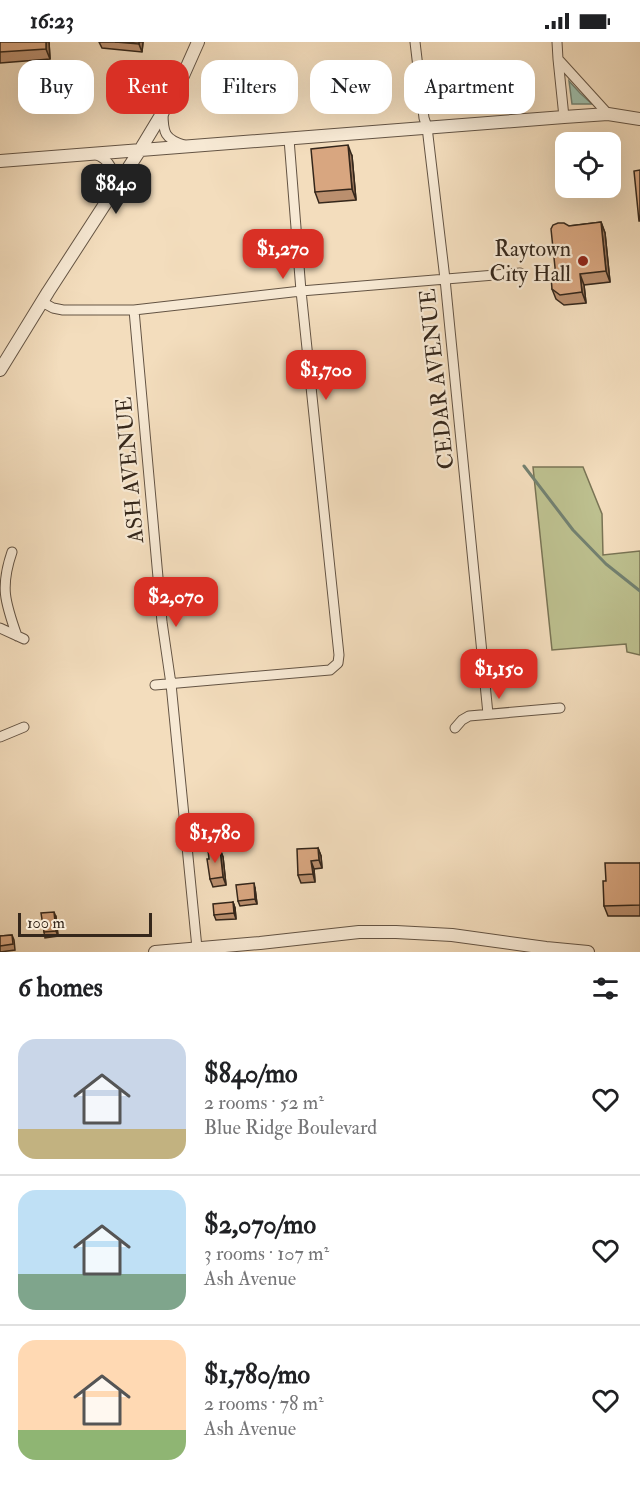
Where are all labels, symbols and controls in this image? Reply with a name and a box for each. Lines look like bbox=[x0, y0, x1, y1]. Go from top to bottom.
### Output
text: 16:23 bbox=[30, 7, 74, 35]
chip: Buy bbox=[18, 60, 94, 114]
chip: Rent bbox=[106, 60, 189, 114]
chip: Filters bbox=[201, 60, 298, 114]
chip: New bbox=[310, 60, 392, 114]
chip: Apartment bbox=[404, 60, 535, 114]
map controls bbox=[555, 132, 621, 198]
button: locate bbox=[555, 132, 621, 198]
pin: $840 bbox=[80, 164, 152, 215]
text: $840 bbox=[95, 171, 137, 196]
pin: $1,270 bbox=[234, 229, 332, 280]
place label: Raytown City Hall bbox=[490, 235, 571, 288]
text: $1,270 bbox=[257, 236, 309, 261]
marker: Raytown City Hall bbox=[576, 254, 590, 268]
street label: CEDAR AVENUE bbox=[414, 287, 460, 471]
pin: $1,700 bbox=[277, 350, 375, 401]
text: $1,700 bbox=[300, 357, 352, 382]
street label: ASH AVENUE bbox=[110, 395, 150, 545]
pin: $2,070 bbox=[127, 577, 225, 628]
text: $2,070 bbox=[148, 584, 204, 609]
pin: $1,150 bbox=[450, 649, 548, 700]
text: $1,150 bbox=[474, 656, 524, 681]
pin: $1,780 bbox=[166, 813, 264, 864]
text: $1,780 bbox=[189, 820, 241, 845]
scale bar bbox=[18, 910, 152, 938]
text: 100 m bbox=[27, 913, 65, 933]
text: 6 homes bbox=[18, 972, 103, 1004]
icon: filters bbox=[589, 972, 622, 1005]
text: $840/mo bbox=[204, 1058, 298, 1090]
icon: home bbox=[66, 1063, 138, 1135]
icon: heart bbox=[589, 1083, 622, 1116]
text: 2 rooms · 52 m² bbox=[204, 1090, 324, 1115]
text: Blue Ridge Boulevard bbox=[204, 1115, 377, 1140]
text: $2,070/mo bbox=[204, 1209, 316, 1241]
icon: home bbox=[66, 1214, 138, 1286]
icon: heart bbox=[589, 1234, 622, 1267]
text: 3 rooms · 107 m² bbox=[204, 1241, 329, 1266]
text: Ash Avenue bbox=[204, 1266, 296, 1291]
text: $1,780/mo bbox=[204, 1359, 310, 1391]
icon: home bbox=[66, 1364, 138, 1436]
icon: heart bbox=[589, 1384, 622, 1417]
text: 2 rooms · 78 m² bbox=[204, 1391, 324, 1416]
text: Ash Avenue bbox=[204, 1416, 296, 1441]

